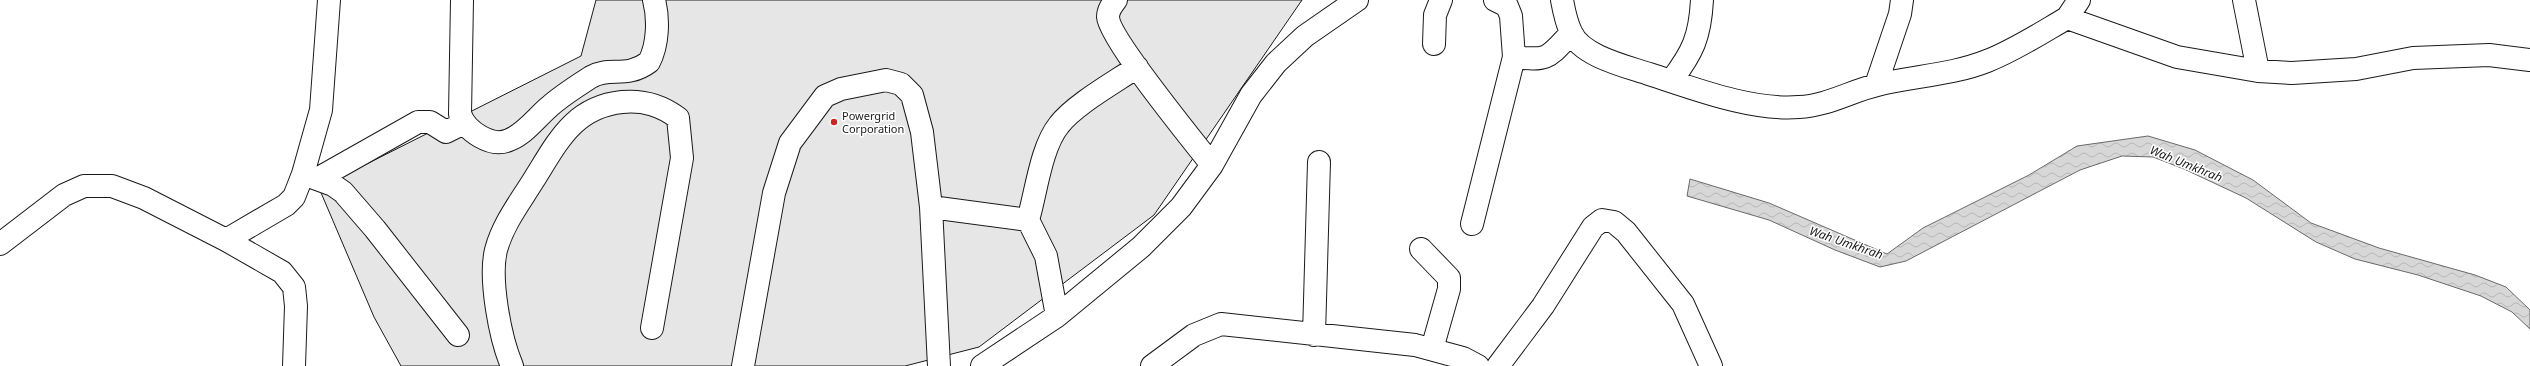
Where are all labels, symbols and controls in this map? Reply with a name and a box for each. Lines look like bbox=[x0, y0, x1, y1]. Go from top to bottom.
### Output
place label: Powergrid Corporation bbox=[842, 108, 904, 136]
marker: Powergrid Corporation bbox=[829, 117, 839, 127]
water label: Wah Umkhrah bbox=[2147, 141, 2225, 186]
water label: Wah Umkhrah bbox=[1807, 222, 1885, 263]

